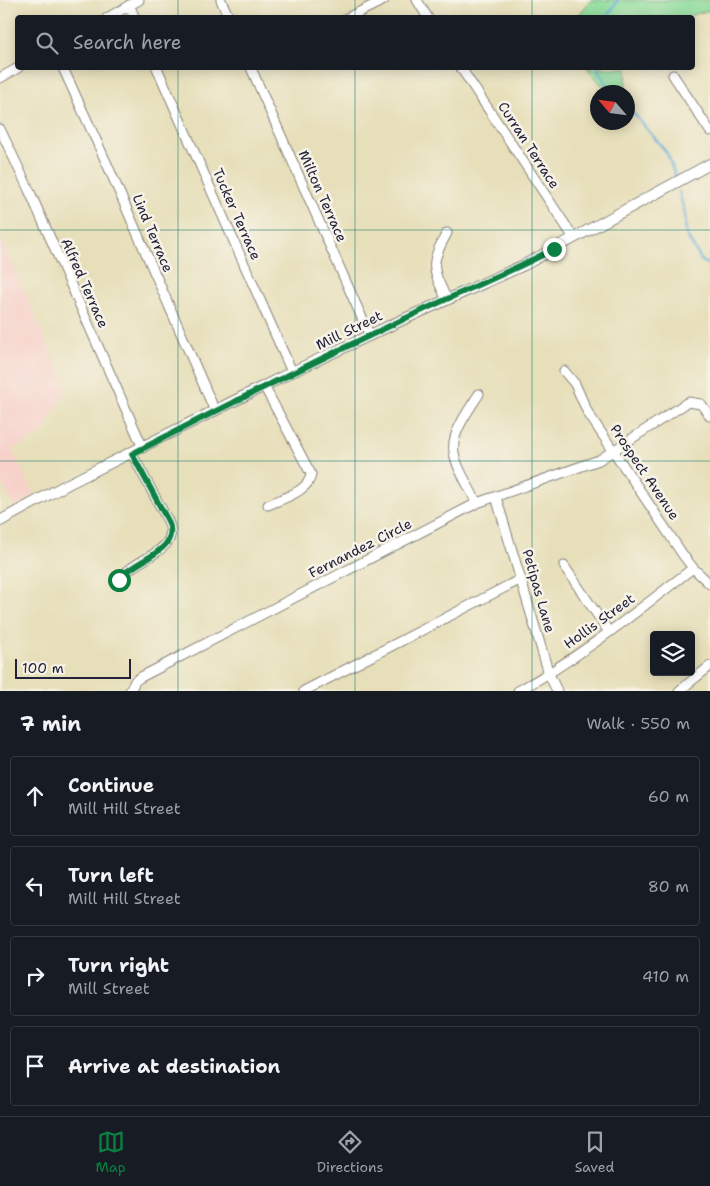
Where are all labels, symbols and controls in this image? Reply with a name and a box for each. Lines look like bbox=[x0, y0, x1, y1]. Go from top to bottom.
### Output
search box bbox=[15, 15, 695, 70]
icon: search bbox=[33, 29, 61, 57]
text: Search here bbox=[73, 30, 182, 55]
north arrow bbox=[590, 85, 635, 130]
street label: Curran Terrace bbox=[494, 98, 564, 192]
street label: Milton Terrace bbox=[295, 147, 351, 245]
street label: Tucker Terrace bbox=[209, 165, 265, 263]
street label: Lind Terrace bbox=[128, 191, 178, 275]
street label: Alfred Terrace bbox=[57, 235, 113, 331]
route end bbox=[543, 238, 566, 261]
street label: Mill Street bbox=[313, 306, 385, 354]
street label: Prospect Avenue bbox=[606, 421, 684, 523]
street label: Fernandez Circle bbox=[305, 514, 415, 582]
street label: Petipas Lane bbox=[518, 547, 560, 635]
route start bbox=[108, 569, 131, 592]
street label: Hollis Street bbox=[560, 589, 638, 653]
map controls bbox=[650, 631, 695, 676]
button: layers bbox=[650, 631, 695, 676]
scale bar bbox=[15, 656, 131, 679]
text: 100 m bbox=[22, 659, 64, 677]
text: 7 min bbox=[20, 710, 81, 738]
text: Walk · 550 m bbox=[587, 713, 690, 734]
text: Continue bbox=[68, 773, 154, 798]
icon: ahead bbox=[21, 782, 49, 810]
text: 60 m bbox=[648, 786, 689, 807]
text: Mill Hill Street bbox=[68, 798, 181, 819]
text: Turn left bbox=[68, 863, 154, 888]
icon: left bbox=[21, 872, 49, 900]
text: 80 m bbox=[648, 876, 689, 897]
text: Mill Hill Street bbox=[68, 888, 181, 909]
text: Turn right bbox=[68, 953, 169, 978]
icon: right bbox=[21, 962, 49, 990]
text: 410 m bbox=[642, 966, 689, 987]
text: Mill Street bbox=[68, 978, 150, 999]
icon: arrive bbox=[21, 1052, 49, 1080]
text: Arrive at destination bbox=[68, 1054, 280, 1079]
tab: Map bbox=[96, 1128, 126, 1176]
tab: Directions bbox=[317, 1128, 383, 1176]
tab: Saved bbox=[575, 1128, 614, 1176]

